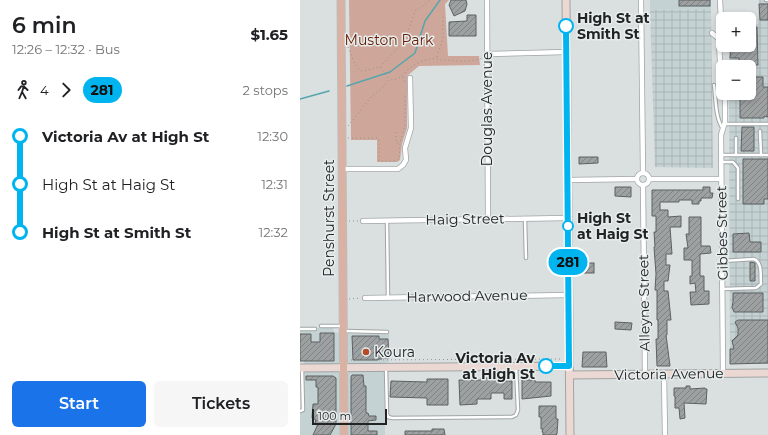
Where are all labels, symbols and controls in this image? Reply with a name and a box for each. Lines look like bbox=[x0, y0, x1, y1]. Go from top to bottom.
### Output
place label: High St at Smith St bbox=[577, 9, 650, 43]
text: 6 min bbox=[12, 12, 76, 39]
map controls bbox=[716, 12, 756, 100]
button: + bbox=[716, 12, 756, 52]
marker: High St at Smith St bbox=[558, 18, 574, 34]
text: $1.65 bbox=[250, 25, 288, 44]
park label: Muston Park bbox=[345, 31, 434, 49]
text: 12:26 – 12:32 · Bus bbox=[12, 41, 120, 57]
street label: Douglas Avenue bbox=[478, 52, 496, 166]
button: − bbox=[716, 60, 756, 100]
icon: walk bbox=[12, 79, 34, 101]
icon: forward bbox=[55, 79, 77, 101]
text: 281 bbox=[91, 81, 114, 99]
text: 4 bbox=[40, 82, 49, 98]
text: 2 stops bbox=[243, 82, 288, 98]
text: Victoria Av at High St bbox=[42, 127, 209, 146]
text: 12:30 bbox=[257, 128, 288, 144]
street label: Penshurst Street bbox=[320, 159, 338, 277]
text: High St at Haig St bbox=[42, 175, 175, 194]
text: 12:31 bbox=[261, 176, 288, 192]
street label: Gibbes Street bbox=[712, 185, 732, 281]
street label: Haig Street bbox=[425, 209, 505, 229]
place label: High St at Haig St bbox=[577, 209, 649, 243]
marker: High St at Haig St bbox=[562, 220, 574, 232]
text: High St at Smith St bbox=[42, 223, 191, 242]
text: 12:32 bbox=[259, 224, 288, 240]
line badge: 281 bbox=[545, 249, 591, 275]
text: 281 bbox=[557, 253, 580, 271]
street label: Alleyne Street bbox=[634, 254, 654, 352]
street label: Harwood Avenue bbox=[406, 286, 528, 306]
place label: Koura bbox=[374, 343, 415, 361]
marker: Koura bbox=[361, 347, 371, 357]
place label: Victoria Av at High St bbox=[455, 349, 536, 383]
marker: Victoria Av at High St bbox=[538, 358, 554, 374]
street label: Victoria Avenue bbox=[614, 364, 724, 384]
button: Start bbox=[12, 381, 146, 427]
button: Tickets bbox=[154, 381, 288, 427]
scale bar bbox=[312, 407, 387, 426]
text: 100 m bbox=[318, 409, 351, 423]

